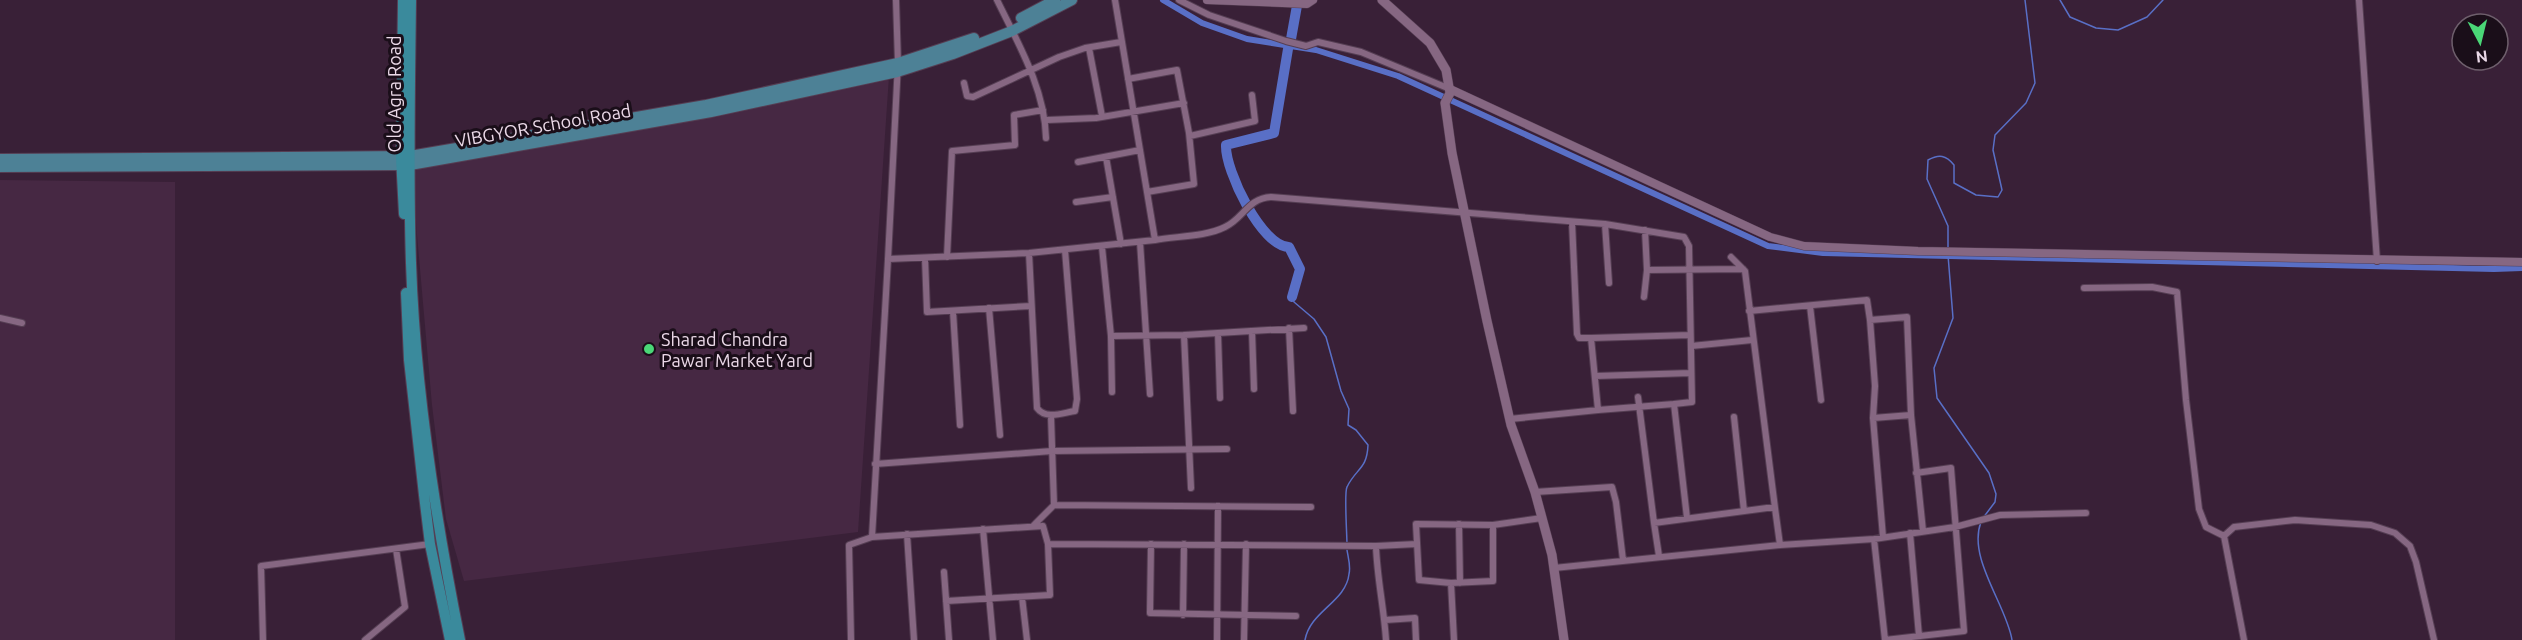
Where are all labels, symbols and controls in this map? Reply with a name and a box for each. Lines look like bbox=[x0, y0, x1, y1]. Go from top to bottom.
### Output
north arrow bbox=[2450, 12, 2510, 72]
street label: Old Agra Road bbox=[384, 35, 404, 153]
text: N bbox=[2475, 47, 2489, 67]
street label: VIBGYOR School Road bbox=[454, 100, 632, 150]
place label: Sharad Chandra Pawar Market Yard bbox=[661, 329, 813, 370]
marker: Sharad Chandra Pawar Market Yard bbox=[642, 342, 656, 356]

